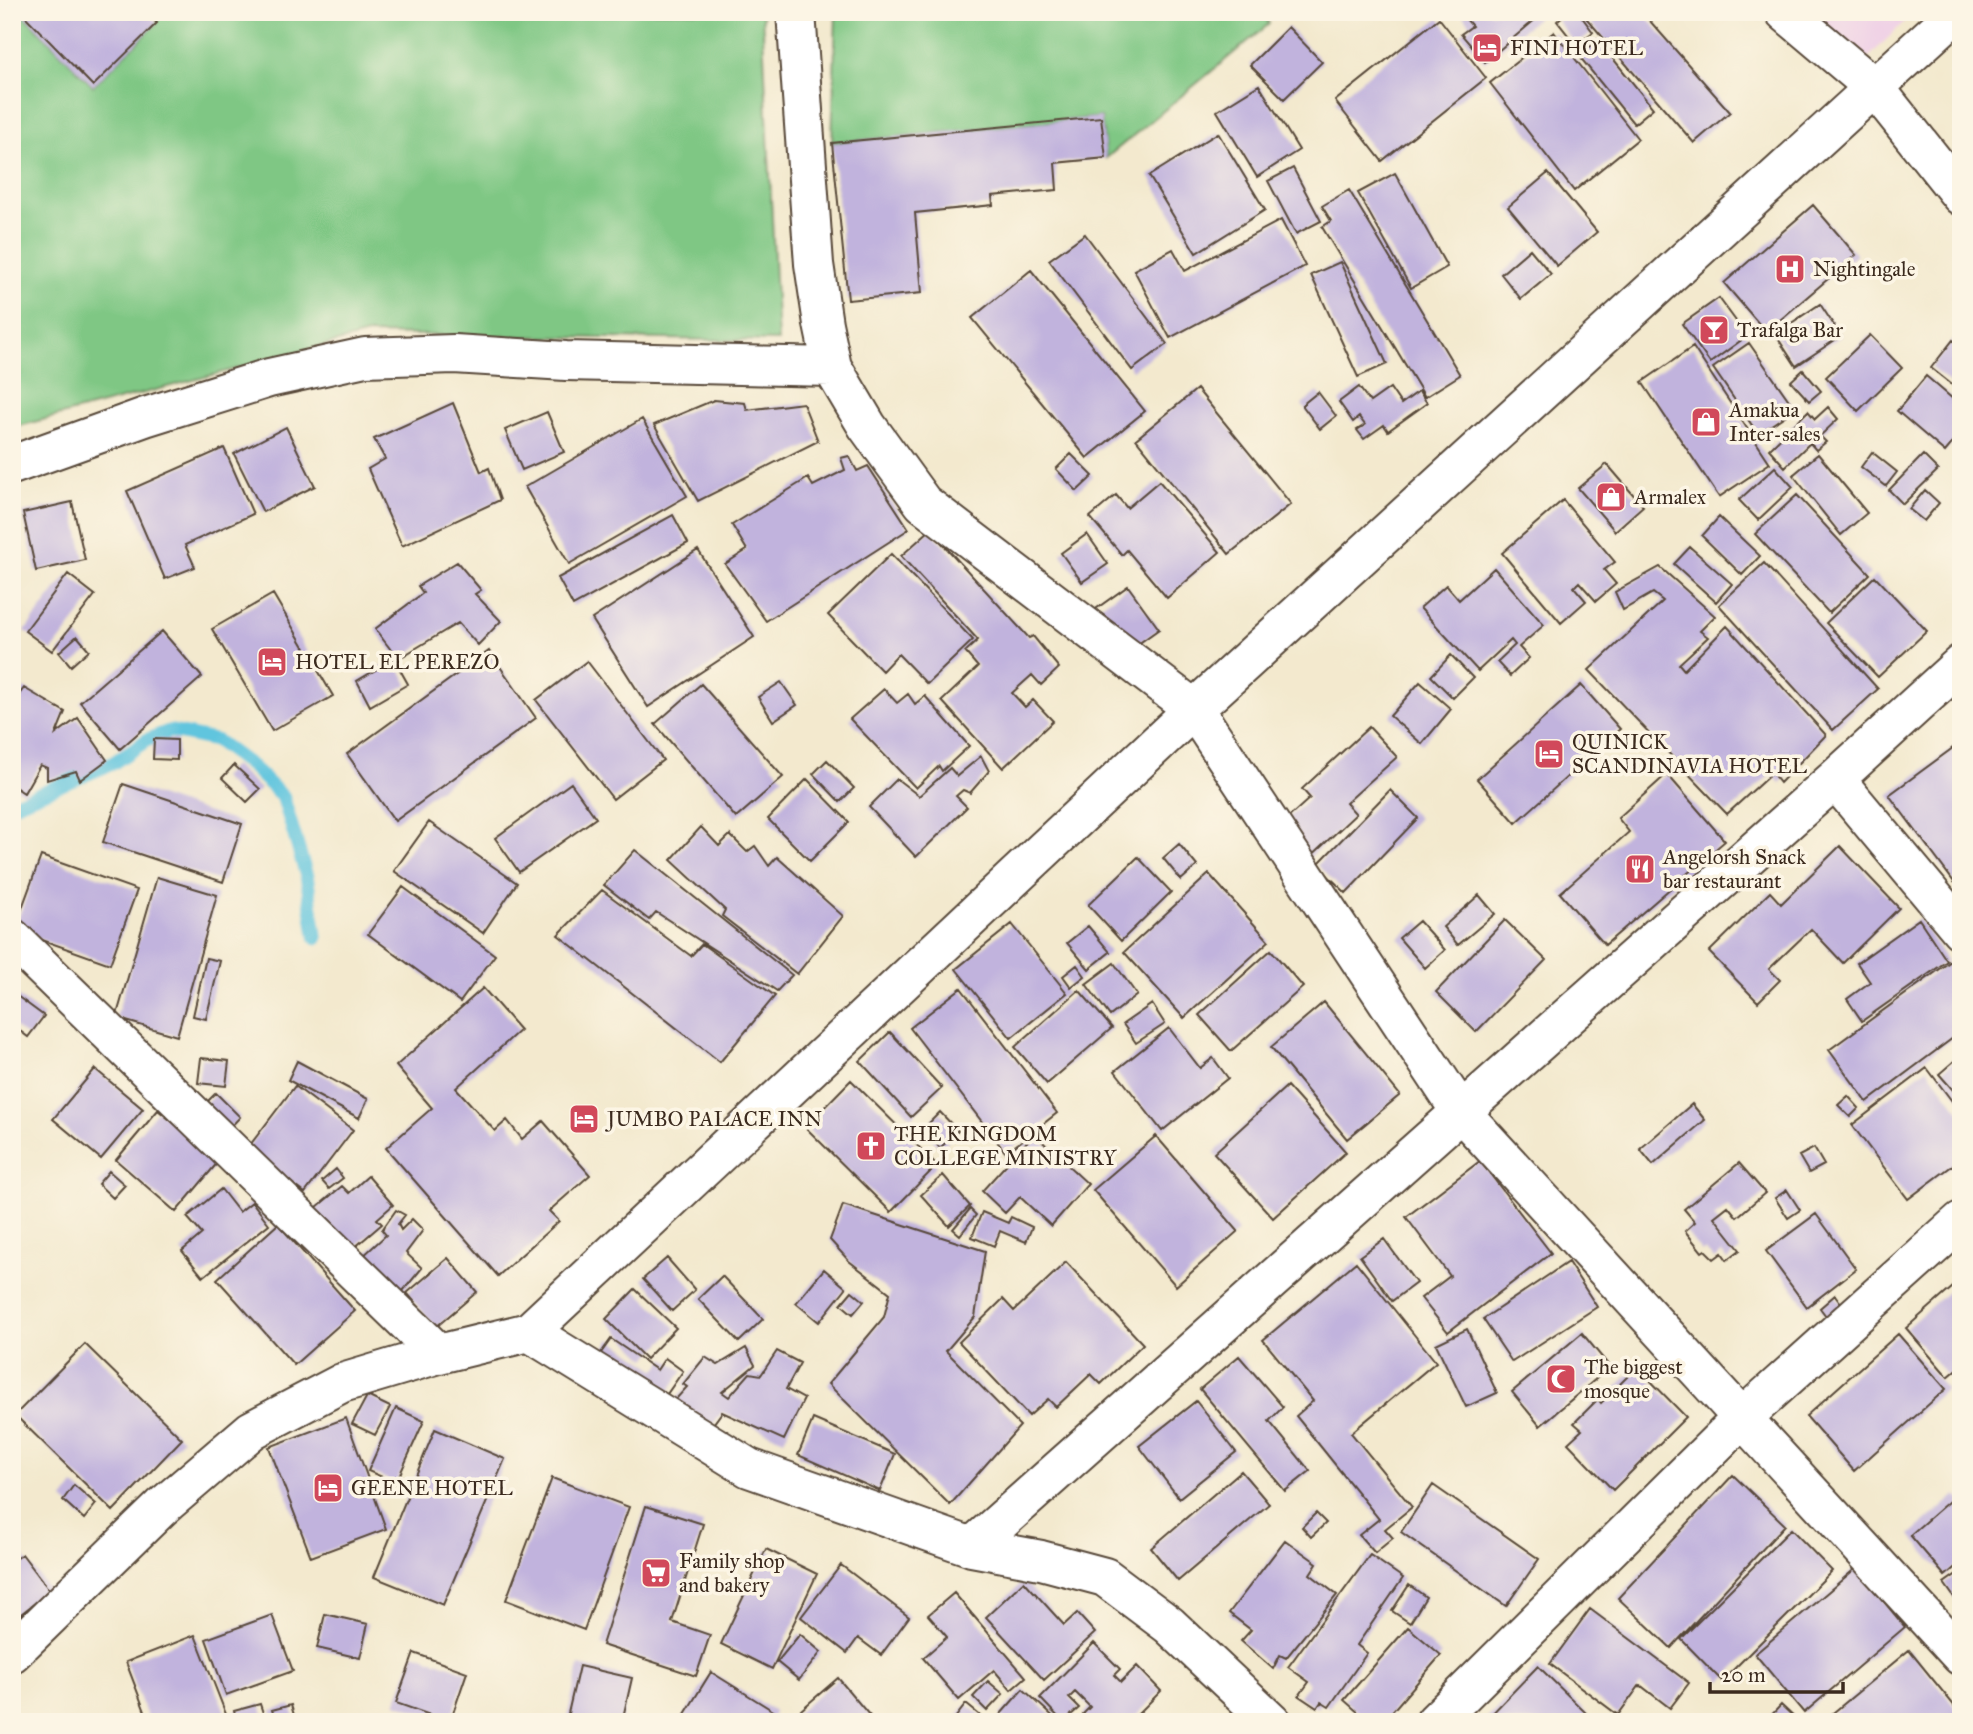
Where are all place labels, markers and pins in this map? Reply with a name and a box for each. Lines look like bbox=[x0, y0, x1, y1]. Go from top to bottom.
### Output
hotel icon: FINI HOTEL bbox=[1470, 31, 1504, 65]
place label: FINI HOTEL bbox=[1510, 35, 1643, 61]
hospital icon: Nightingale bbox=[1773, 252, 1807, 286]
place label: Nightingale bbox=[1813, 256, 1916, 282]
bar icon: Trafalga Bar bbox=[1697, 313, 1731, 347]
place label: Trafalga Bar bbox=[1737, 317, 1843, 343]
place label: Amakua Inter-sales bbox=[1728, 397, 1821, 447]
shop icon: Amakua Inter-sales bbox=[1689, 405, 1723, 439]
shop icon: Armalex bbox=[1594, 480, 1628, 514]
place label: Armalex bbox=[1633, 484, 1707, 510]
hotel icon: HOTEL EL PEREZO bbox=[255, 645, 289, 679]
place label: HOTEL EL PEREZO bbox=[295, 649, 499, 675]
place label: QUINICK SCANDINAVIA HOTEL bbox=[1572, 729, 1808, 779]
hotel icon: QUINICK SCANDINAVIA HOTEL bbox=[1532, 737, 1566, 771]
place label: Angelorsh Snack bar restaurant bbox=[1662, 844, 1806, 894]
restaurant icon: Angelorsh Snack bar restaurant bbox=[1623, 852, 1657, 886]
hotel icon: JUMBO PALACE INN bbox=[567, 1102, 601, 1136]
place label: JUMBO PALACE INN bbox=[605, 1106, 822, 1132]
place label: THE KINGDOM COLLEGE MINISTRY bbox=[894, 1121, 1117, 1171]
church icon: THE KINGDOM COLLEGE MINISTRY bbox=[854, 1129, 888, 1163]
place label: The biggest mosque bbox=[1584, 1354, 1683, 1404]
mosque icon: The biggest mosque bbox=[1544, 1362, 1578, 1396]
hotel icon: GEENE HOTEL bbox=[311, 1471, 345, 1505]
place label: GEENE HOTEL bbox=[351, 1475, 513, 1501]
place label: Family shop and bakery bbox=[679, 1548, 785, 1598]
supermarket icon: Family shop and bakery bbox=[639, 1556, 673, 1590]

